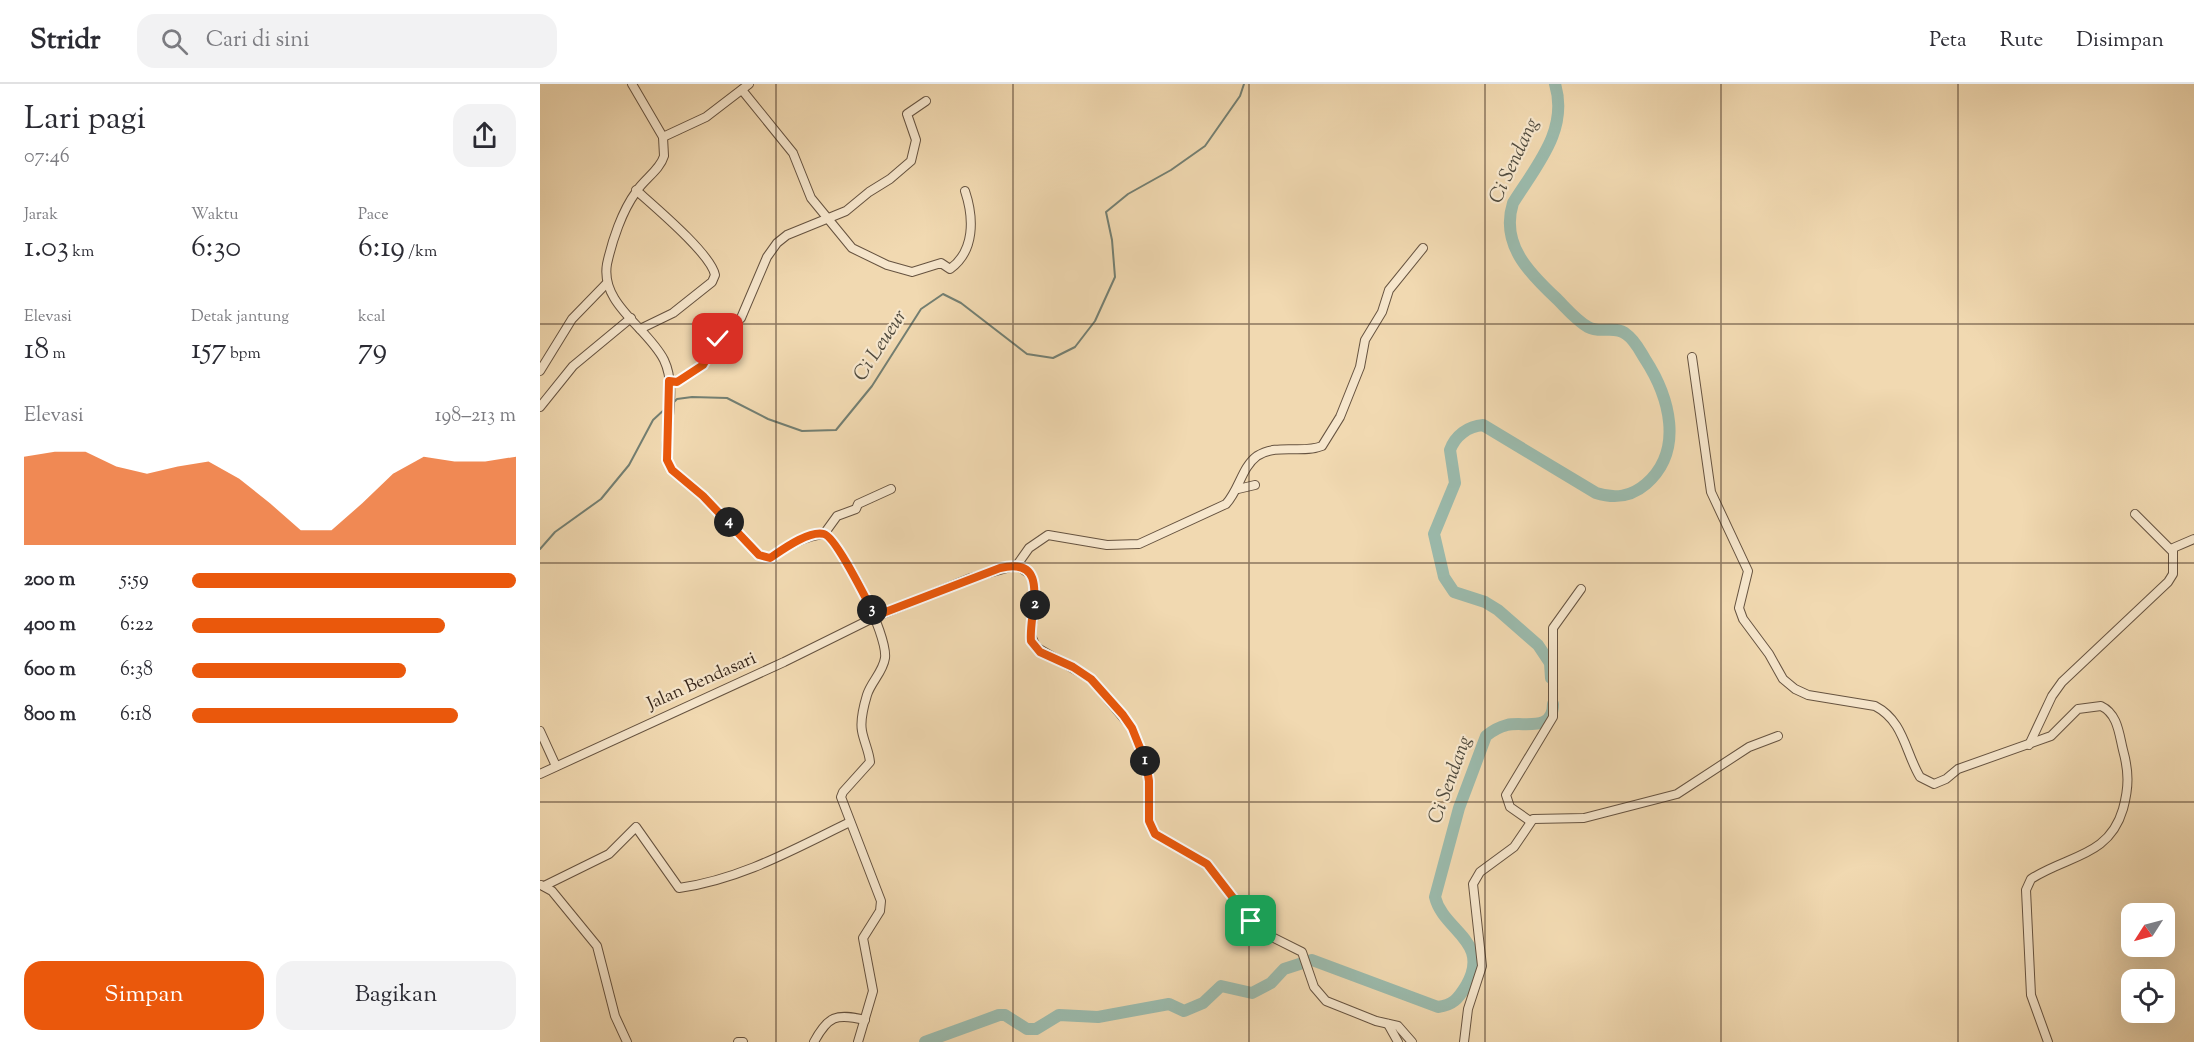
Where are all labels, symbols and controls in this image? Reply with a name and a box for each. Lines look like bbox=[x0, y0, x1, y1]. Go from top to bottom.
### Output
search box bbox=[137, 14, 557, 68]
text: Stridr bbox=[30, 21, 101, 61]
icon: search bbox=[158, 25, 191, 58]
text: Cari di sini bbox=[206, 25, 310, 57]
text: Peta bbox=[1929, 26, 1967, 56]
text: Rute bbox=[2000, 26, 2043, 56]
text: Disimpan bbox=[2076, 26, 2164, 56]
text: Lari pagi bbox=[24, 96, 146, 144]
button: share bbox=[453, 104, 516, 167]
water label: Ci Sendang bbox=[1482, 113, 1548, 209]
text: 07:46 bbox=[24, 143, 70, 172]
text: Jarak bbox=[24, 204, 58, 227]
text: Waktu bbox=[191, 204, 238, 227]
text: Pace bbox=[358, 204, 389, 227]
text: 1.03 bbox=[24, 227, 69, 270]
text: 6:30 bbox=[191, 227, 241, 270]
text: 6:19 bbox=[358, 227, 405, 270]
text: km bbox=[69, 241, 94, 264]
text: /km bbox=[405, 241, 437, 264]
water label: Ci Leueur bbox=[847, 305, 915, 387]
text: Elevasi bbox=[24, 306, 72, 329]
text: Detak jantung bbox=[191, 306, 289, 329]
text: kcal bbox=[358, 306, 386, 329]
pin bbox=[692, 313, 743, 364]
icon: check bbox=[701, 322, 734, 355]
text: 18 bbox=[24, 329, 49, 372]
text: 157 bbox=[191, 329, 227, 372]
text: 79 bbox=[358, 329, 387, 372]
text: m bbox=[49, 343, 66, 366]
text: bpm bbox=[227, 343, 261, 366]
text: Elevasi bbox=[24, 402, 84, 431]
text: 198–213 m bbox=[435, 402, 516, 431]
pin: 4 bbox=[714, 507, 744, 537]
text: 4 bbox=[725, 510, 733, 533]
text: 200 m bbox=[24, 566, 75, 595]
text: 5:59 bbox=[120, 566, 149, 595]
pin: 2 bbox=[1020, 590, 1050, 620]
text: 2 bbox=[1031, 593, 1039, 616]
pin: 3 bbox=[857, 595, 887, 625]
text: 3 bbox=[869, 598, 875, 621]
text: 400 m bbox=[24, 611, 76, 640]
text: 6:22 bbox=[120, 611, 154, 640]
street label: Jalan Bendasari bbox=[642, 646, 761, 718]
text: 600 m bbox=[24, 656, 76, 685]
text: 6:38 bbox=[120, 656, 153, 685]
text: 800 m bbox=[24, 701, 76, 730]
text: 6:18 bbox=[120, 701, 152, 730]
water label: Ci Sendang bbox=[1422, 732, 1480, 828]
pin: 1 bbox=[1130, 746, 1160, 776]
text: 1 bbox=[1142, 749, 1148, 772]
pin bbox=[1225, 895, 1276, 946]
north arrow bbox=[2121, 903, 2175, 957]
map controls bbox=[2121, 903, 2175, 1023]
icon: arrive bbox=[1234, 904, 1267, 937]
button: Simpan bbox=[24, 961, 264, 1030]
button: Bagikan bbox=[276, 961, 516, 1030]
button: locate bbox=[2121, 969, 2175, 1023]

